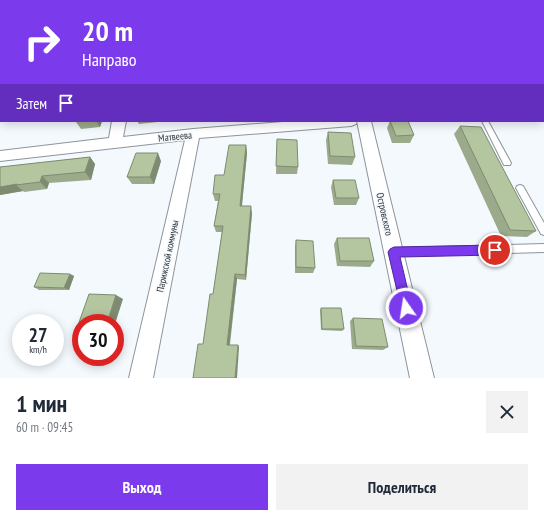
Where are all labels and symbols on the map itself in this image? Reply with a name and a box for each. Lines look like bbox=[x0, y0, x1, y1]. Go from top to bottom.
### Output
street label: Матвеева bbox=[158, 128, 193, 145]
street label: Островского bbox=[373, 191, 396, 237]
street label: Парижской коммуны bbox=[153, 219, 181, 293]
pin bbox=[478, 233, 512, 267]
position arrow bbox=[385, 287, 427, 329]
speed limit sign: 30 bbox=[72, 314, 124, 366]

